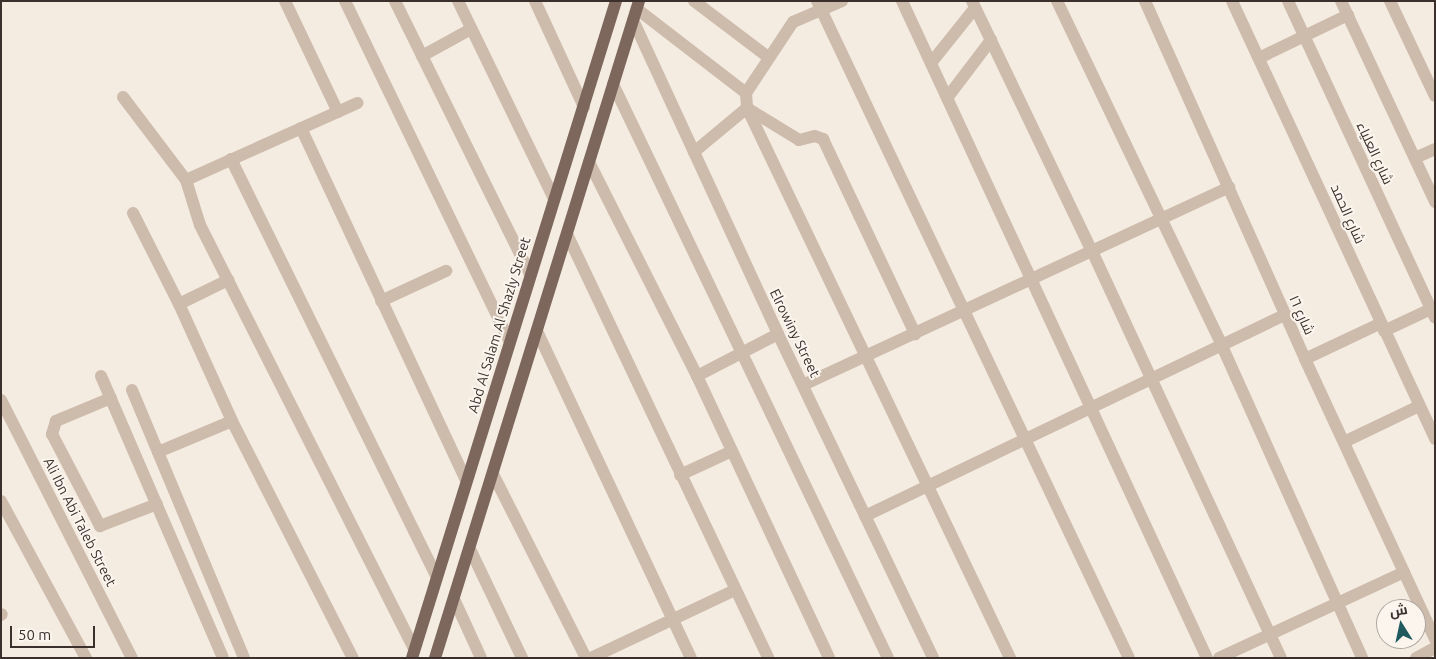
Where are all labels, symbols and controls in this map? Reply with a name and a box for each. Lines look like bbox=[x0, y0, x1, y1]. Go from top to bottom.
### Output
street label: شارع العلياء bbox=[1353, 119, 1397, 187]
street label: شارع الحمد bbox=[1327, 182, 1369, 246]
street label: Abd Al Salam Al Shazly Street bbox=[464, 235, 534, 415]
street label: Elrowiny Street bbox=[766, 286, 824, 380]
street label: شارع ١٦ bbox=[1286, 293, 1318, 337]
street label: Ali Ibn Abi Taleb Street bbox=[40, 455, 120, 589]
north arrow bbox=[1376, 599, 1426, 649]
text: ش bbox=[1388, 601, 1409, 620]
scale bar bbox=[12, 616, 98, 648]
text: 50 m bbox=[18, 626, 51, 643]

